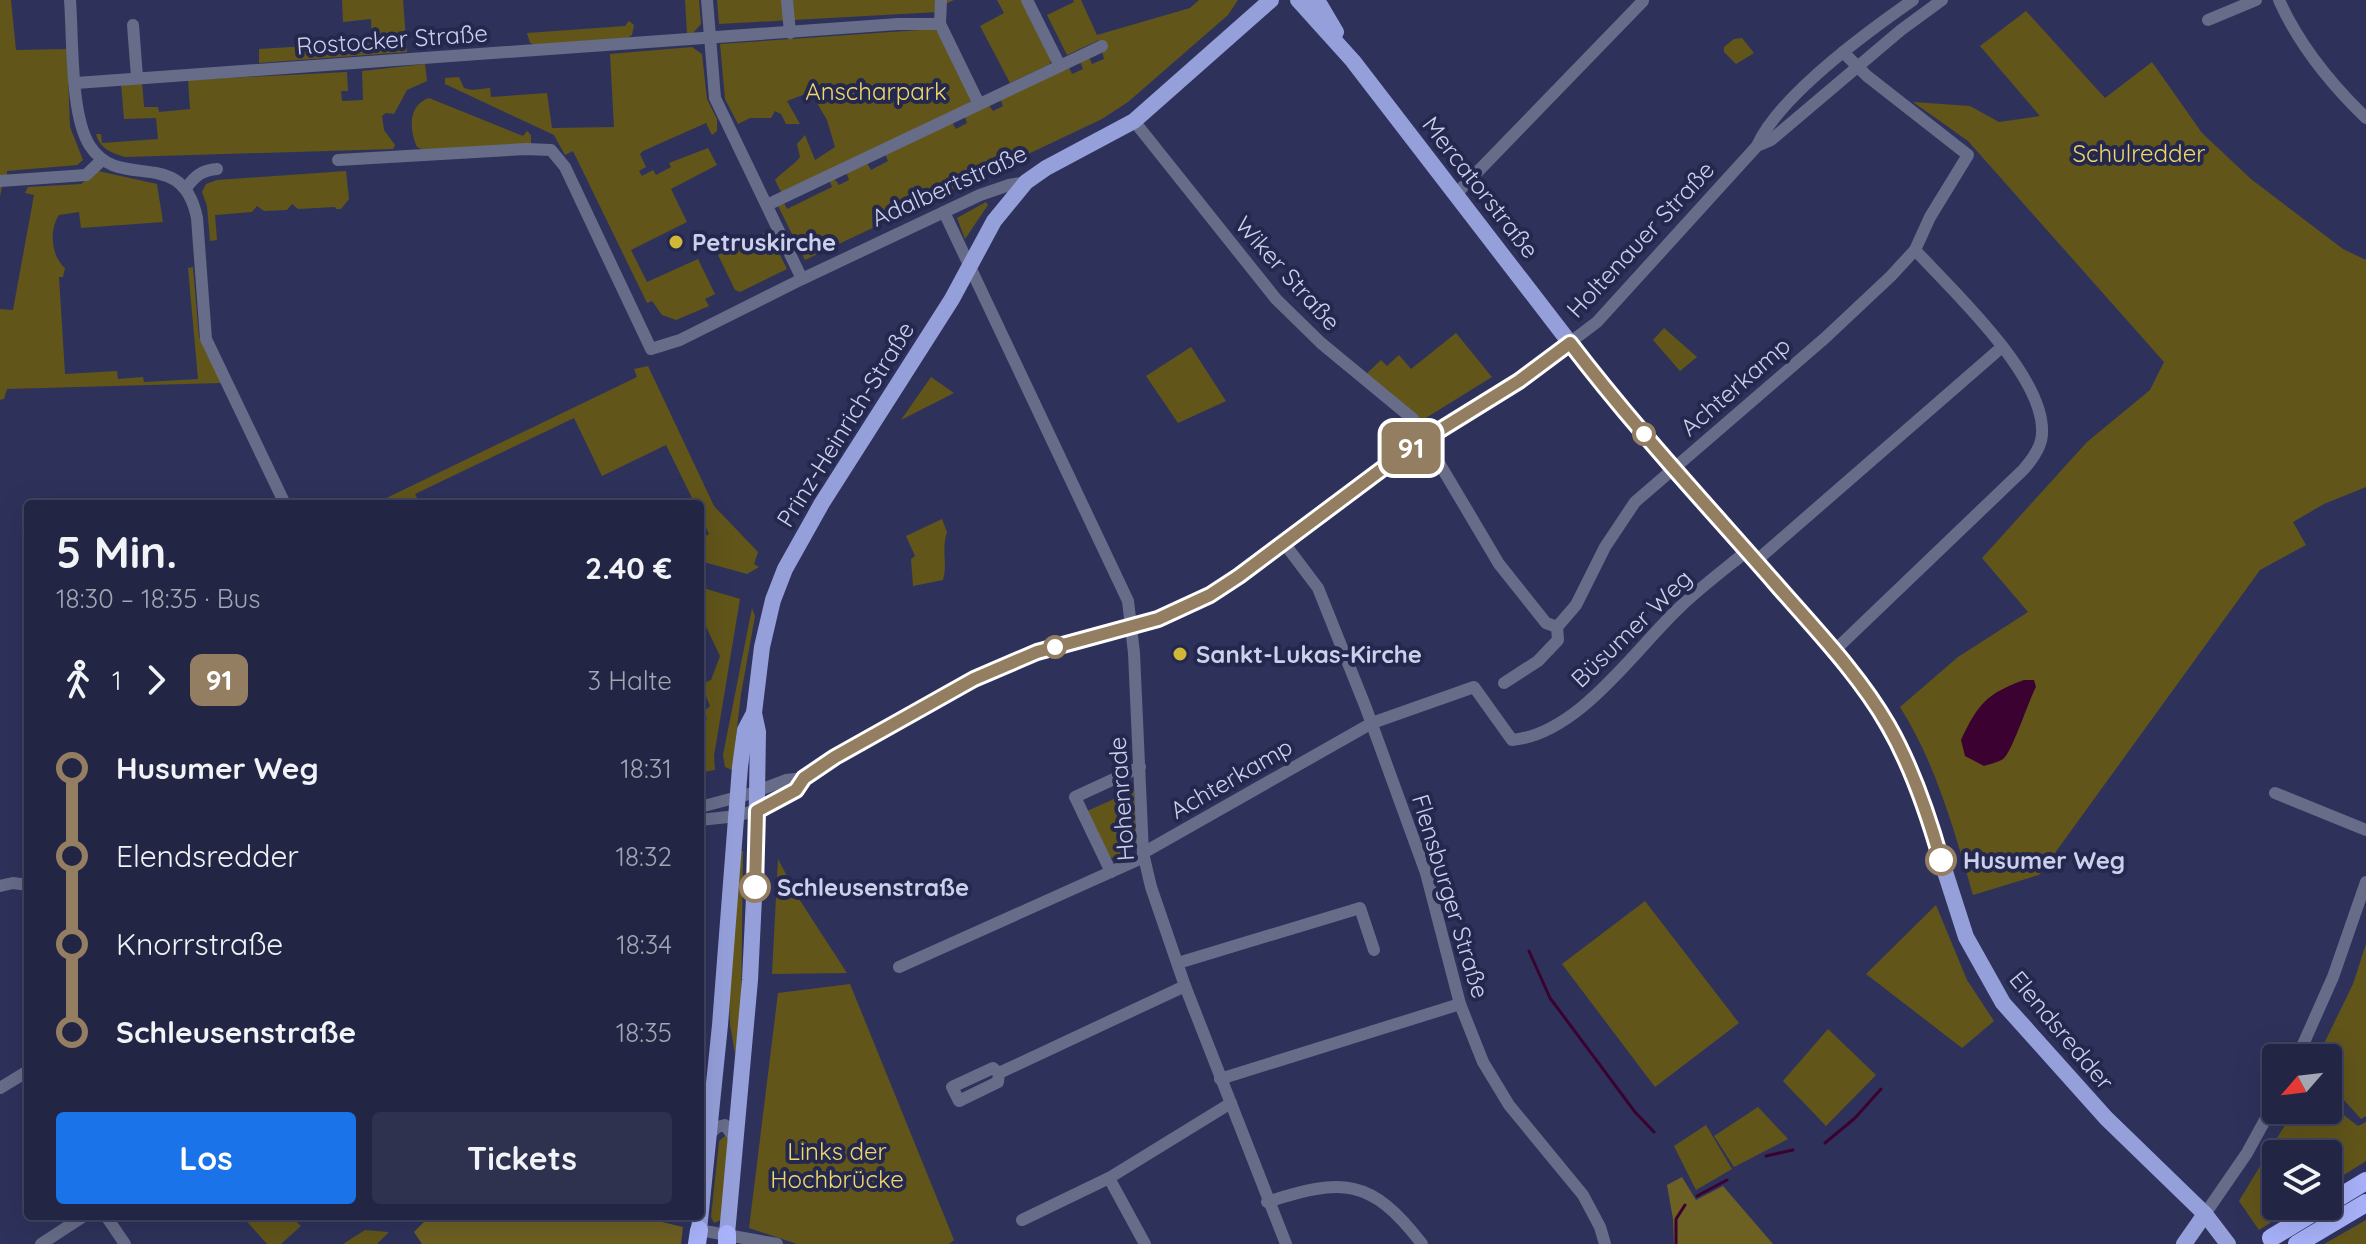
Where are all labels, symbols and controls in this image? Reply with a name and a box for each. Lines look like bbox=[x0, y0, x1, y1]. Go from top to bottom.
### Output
street label: Rostocker Straße bbox=[295, 17, 489, 61]
park label: Anscharpark bbox=[805, 76, 947, 106]
street label: Mercatorstraße bbox=[1416, 110, 1546, 264]
street label: Adalbertstraße bbox=[867, 137, 1031, 233]
park label: Schulredder bbox=[2073, 138, 2205, 168]
street label: Holtenauer Straße bbox=[1560, 154, 1720, 324]
street label: Wiker Straße bbox=[1229, 210, 1347, 336]
place label: Petruskirche bbox=[692, 227, 836, 257]
marker: Petruskirche bbox=[667, 233, 685, 251]
street label: Prinz-Heinrich-Straße bbox=[770, 316, 920, 532]
street label: Achterkamp bbox=[1674, 330, 1796, 442]
line badge: 91 bbox=[1375, 422, 1447, 474]
unlabelled marker bbox=[1633, 423, 1655, 445]
text: 91 bbox=[1398, 430, 1424, 465]
text: 5 Min. bbox=[56, 524, 177, 579]
text: 2.40 € bbox=[585, 549, 672, 587]
street label: Büsumer Weg bbox=[1564, 563, 1698, 693]
text: 18:30 – 18:35 · Bus bbox=[56, 582, 261, 615]
unlabelled marker bbox=[1044, 636, 1066, 658]
place label: Sankt-Lukas-Kirche bbox=[1196, 639, 1422, 669]
marker: Sankt-Lukas-Kirche bbox=[1171, 645, 1189, 663]
icon: walk bbox=[56, 658, 100, 702]
icon: forward bbox=[134, 658, 178, 702]
text: 91 bbox=[206, 662, 232, 697]
text: 1 bbox=[112, 664, 122, 697]
text: 3 Halte bbox=[588, 664, 672, 697]
street label: Achterkamp bbox=[1165, 731, 1297, 825]
street label: Hohenrade bbox=[1102, 736, 1140, 862]
text: Husumer Weg bbox=[116, 749, 319, 787]
text: 18:31 bbox=[620, 752, 672, 785]
street label: Flensburger Straße bbox=[1406, 790, 1496, 1002]
text: Elendsredder bbox=[116, 837, 299, 875]
text: 18:32 bbox=[615, 840, 672, 873]
marker: Husumer Weg bbox=[1926, 845, 1956, 875]
place label: Husumer Weg bbox=[1963, 845, 2125, 875]
marker: Schleusenstraße bbox=[740, 872, 770, 902]
place label: Schleusenstraße bbox=[777, 872, 969, 902]
text: Knorrstraße bbox=[116, 925, 283, 963]
text: 18:34 bbox=[616, 928, 672, 961]
street label: Elendsredder bbox=[2003, 964, 2121, 1096]
text: Schleusenstraße bbox=[116, 1013, 356, 1051]
text: 18:35 bbox=[616, 1016, 672, 1049]
north arrow bbox=[2262, 1044, 2342, 1124]
map controls bbox=[2262, 1044, 2342, 1220]
button: Los bbox=[56, 1112, 356, 1204]
button: Tickets bbox=[372, 1112, 672, 1204]
park label: Links der Hochbrücke bbox=[770, 1136, 904, 1194]
button: layers bbox=[2262, 1140, 2342, 1220]

